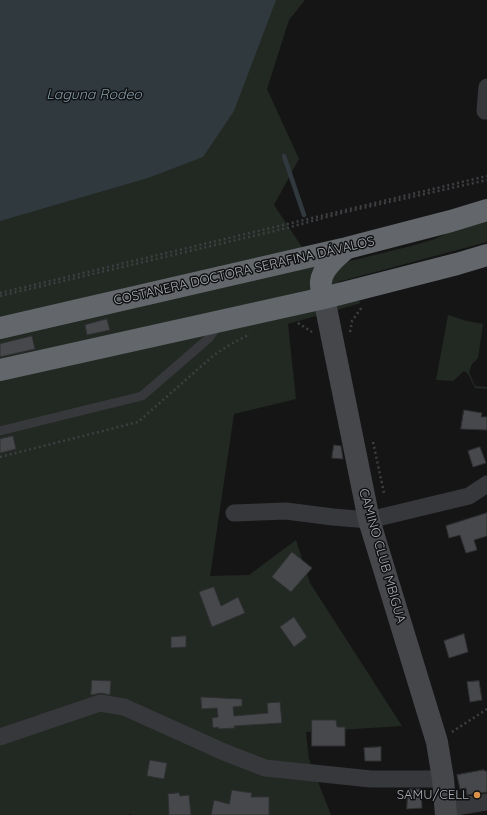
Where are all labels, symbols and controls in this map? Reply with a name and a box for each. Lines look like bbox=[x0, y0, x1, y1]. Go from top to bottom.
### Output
water label: Laguna Rodeo bbox=[46, 87, 142, 103]
street label: COSTANERA DOCTORA SERAFINA DÁVALOS bbox=[112, 233, 376, 309]
street label: CAMINO CLUB MBIGUA bbox=[355, 487, 409, 625]
place label: SAMU/CELL bbox=[397, 787, 469, 803]
marker: SAMU/CELL bbox=[472, 790, 482, 800]

